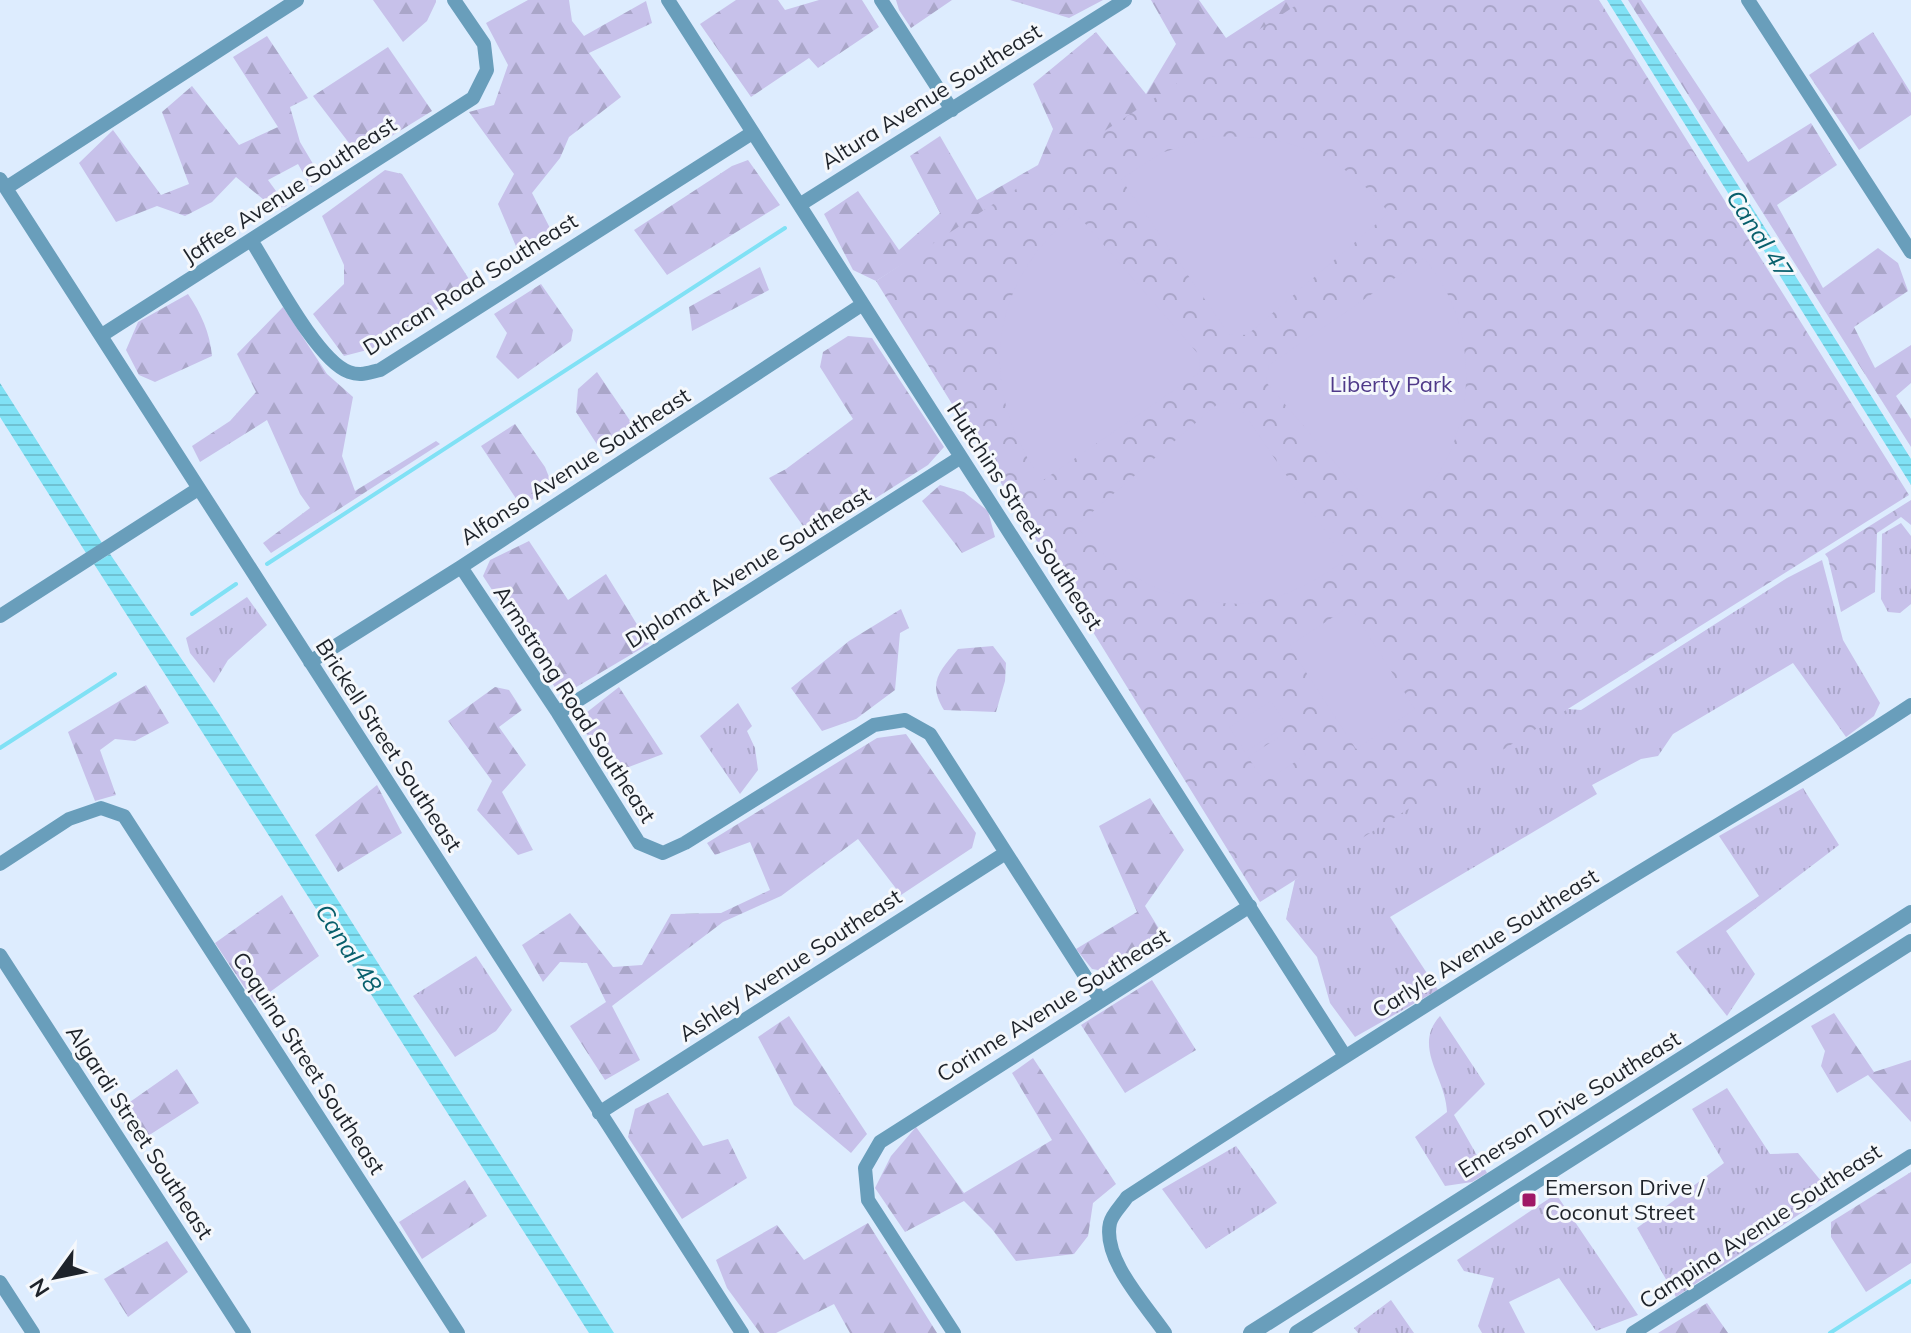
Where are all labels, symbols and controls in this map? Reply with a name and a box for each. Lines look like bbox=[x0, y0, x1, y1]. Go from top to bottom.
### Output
street label: Altura Avenue Southeast bbox=[816, 17, 1046, 175]
street label: Jaffee Avenue Southeast bbox=[177, 110, 402, 270]
water label: Canal 47 bbox=[1720, 184, 1800, 284]
street label: Duncan Road Southeast bbox=[358, 206, 583, 361]
park label: Liberty Park bbox=[1330, 370, 1453, 398]
street label: Alfonso Avenue Southeast bbox=[455, 381, 696, 551]
street label: Hutchins Street Southeast bbox=[941, 397, 1109, 635]
street label: Diplomat Avenue Southeast bbox=[620, 480, 876, 654]
street label: Armstrong Road Southeast bbox=[488, 580, 662, 828]
street label: Brickell Street Southeast bbox=[310, 633, 468, 857]
street label: Carlyle Avenue Southeast bbox=[1367, 862, 1603, 1024]
street label: Ashley Avenue Southeast bbox=[673, 882, 907, 1048]
water label: Canal 48 bbox=[309, 898, 389, 998]
street label: Corinne Avenue Southeast bbox=[931, 922, 1175, 1088]
street label: Coquina Street Southeast bbox=[227, 947, 392, 1180]
street label: Algardi Street Southeast bbox=[60, 1020, 220, 1245]
street label: Emerson Drive Southeast bbox=[1453, 1024, 1685, 1184]
street label: Campina Avenue Southeast bbox=[1634, 1137, 1887, 1315]
place label: Emerson Drive / Coconut Street bbox=[1545, 1173, 1705, 1226]
marker: Emerson Drive / Coconut Street bbox=[1520, 1191, 1538, 1209]
north arrow bbox=[16, 1237, 96, 1317]
text: N bbox=[23, 1273, 55, 1302]

